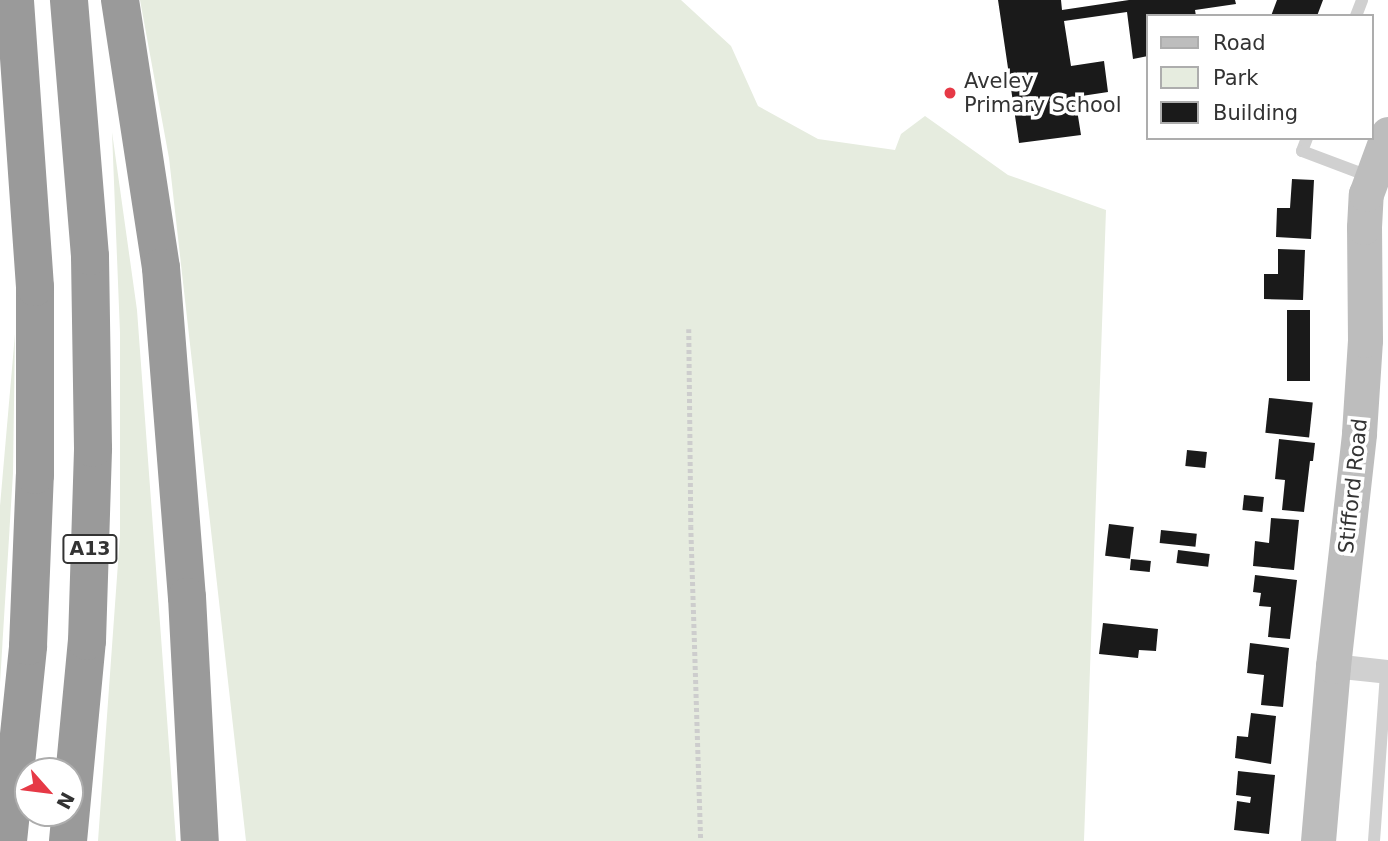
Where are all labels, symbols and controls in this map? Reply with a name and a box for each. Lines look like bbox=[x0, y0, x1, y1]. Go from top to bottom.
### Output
legend bbox=[1146, 14, 1374, 140]
text: Road bbox=[1213, 31, 1266, 55]
text: Park bbox=[1213, 66, 1258, 90]
place label: Aveley Primary School bbox=[964, 68, 1122, 118]
marker: Aveley Primary School bbox=[942, 85, 958, 101]
text: Building bbox=[1213, 101, 1298, 125]
street label: Stifford Road bbox=[1333, 417, 1373, 555]
road number: A13 bbox=[62, 534, 118, 564]
north arrow bbox=[14, 757, 84, 827]
text: N bbox=[52, 789, 79, 813]

